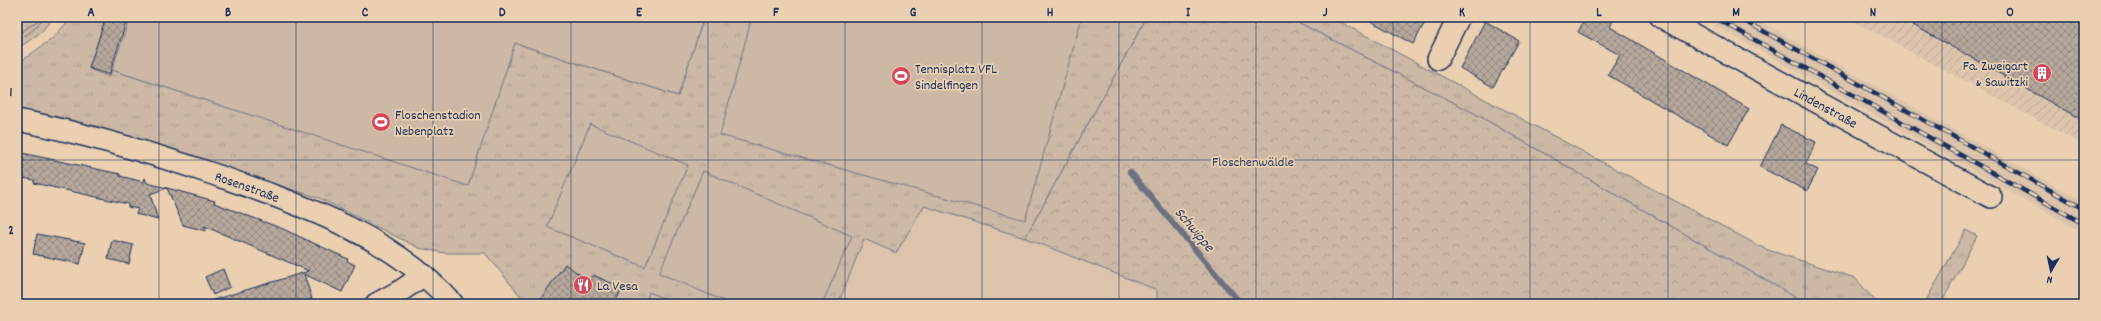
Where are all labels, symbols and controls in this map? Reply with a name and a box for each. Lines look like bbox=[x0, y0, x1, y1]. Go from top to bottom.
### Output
text: A bbox=[87, 4, 95, 23]
text: B bbox=[225, 4, 231, 23]
text: C bbox=[362, 4, 369, 23]
text: D bbox=[499, 4, 506, 23]
text: E bbox=[636, 4, 643, 23]
text: F bbox=[773, 4, 779, 23]
text: G bbox=[910, 4, 917, 23]
text: H bbox=[1047, 4, 1054, 23]
text: I bbox=[1186, 4, 1191, 23]
text: J bbox=[1323, 4, 1328, 23]
text: K bbox=[1459, 4, 1465, 23]
text: L bbox=[1596, 4, 1602, 23]
text: M bbox=[1732, 4, 1740, 23]
text: N bbox=[1870, 4, 1876, 23]
text: O bbox=[2006, 4, 2014, 23]
place label: Fa. Zweigart & Sawitzki bbox=[1963, 57, 2028, 93]
place label: Tennisplatz VFL Sindelfingen bbox=[915, 60, 997, 96]
building icon: Fa. Zweigart & Sawitzki bbox=[2031, 62, 2053, 84]
sports icon: Tennisplatz VFL Sindelfingen bbox=[890, 65, 912, 87]
street label: Lindenstraße bbox=[1790, 83, 1860, 134]
text: 1 bbox=[10, 84, 13, 103]
place label: Floschenstadion Nebenplatz bbox=[395, 106, 481, 142]
sports icon: Floschenstadion Nebenplatz bbox=[370, 111, 392, 133]
park label: Floschenwäldle bbox=[1212, 153, 1294, 173]
street label: Rosenstraße bbox=[212, 167, 282, 209]
water label: Schwippe bbox=[1168, 203, 1220, 258]
text: 2 bbox=[8, 222, 14, 241]
north arrow bbox=[2031, 251, 2071, 291]
text: N bbox=[2045, 270, 2054, 287]
restaurant icon: La Vesa bbox=[572, 274, 594, 296]
place label: La Vesa bbox=[597, 277, 638, 297]

